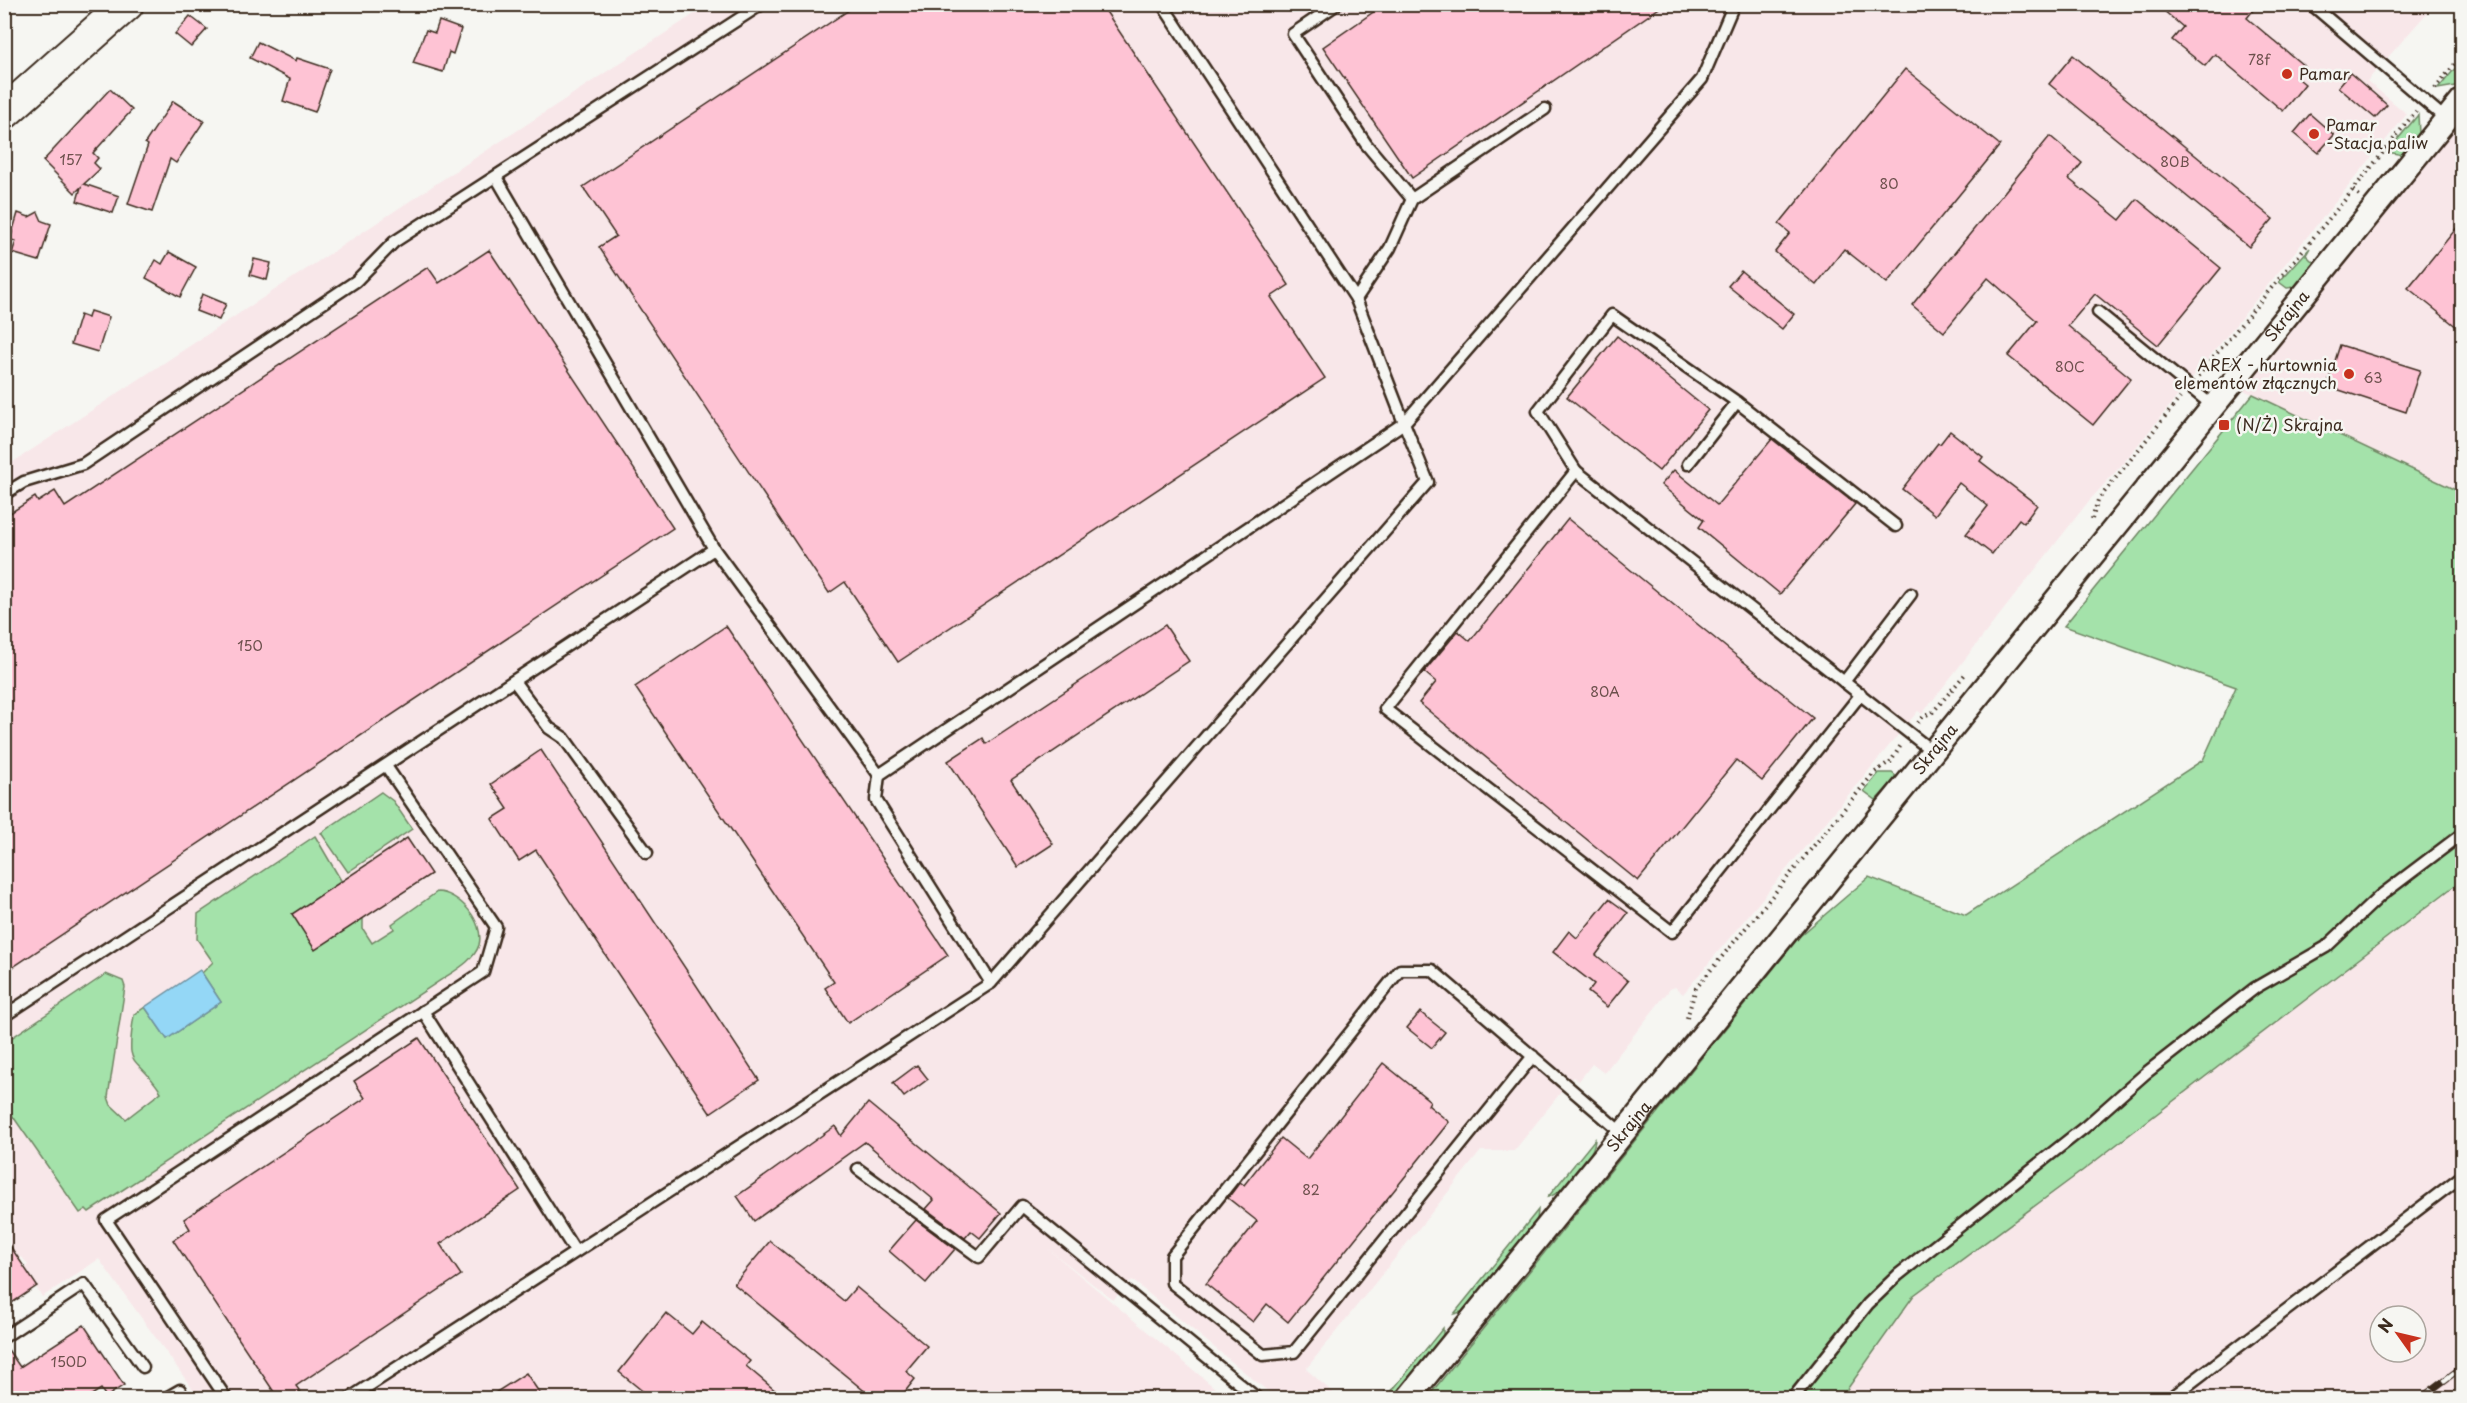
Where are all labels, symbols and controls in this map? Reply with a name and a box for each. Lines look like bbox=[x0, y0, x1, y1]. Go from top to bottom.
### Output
house number: 78f bbox=[2248, 49, 2271, 70]
place label: Pamar bbox=[2299, 61, 2350, 85]
marker: Pamar bbox=[2280, 67, 2294, 81]
place label: Pamar -Stacja paliw bbox=[2326, 112, 2429, 154]
marker: Pamar -Stacja paliw bbox=[2307, 127, 2321, 141]
house number: 157 bbox=[60, 149, 83, 170]
house number: 80B bbox=[2160, 151, 2190, 172]
house number: 80 bbox=[1880, 173, 1898, 194]
street label: Skrajna bbox=[2258, 284, 2314, 346]
place label: AREX - hurtownia elementów złącznych bbox=[2174, 352, 2337, 394]
house number: 80C bbox=[2055, 356, 2085, 377]
marker: AREX - hurtownia elementów złącznych bbox=[2342, 367, 2356, 381]
house number: 63 bbox=[2364, 367, 2382, 388]
place label: (N/Ż) Skrajna bbox=[2236, 412, 2343, 436]
marker: (N/Ż) Skrajna bbox=[2217, 418, 2231, 432]
house number: 150 bbox=[237, 635, 263, 656]
house number: 80A bbox=[1590, 681, 1620, 702]
street label: Skrajna bbox=[1906, 718, 1962, 779]
street label: Skrajna bbox=[1600, 1095, 1656, 1156]
house number: 82 bbox=[1302, 1179, 1320, 1200]
north arrow bbox=[2368, 1304, 2428, 1364]
text: N bbox=[2371, 1313, 2398, 1337]
house number: 150D bbox=[51, 1351, 87, 1372]

